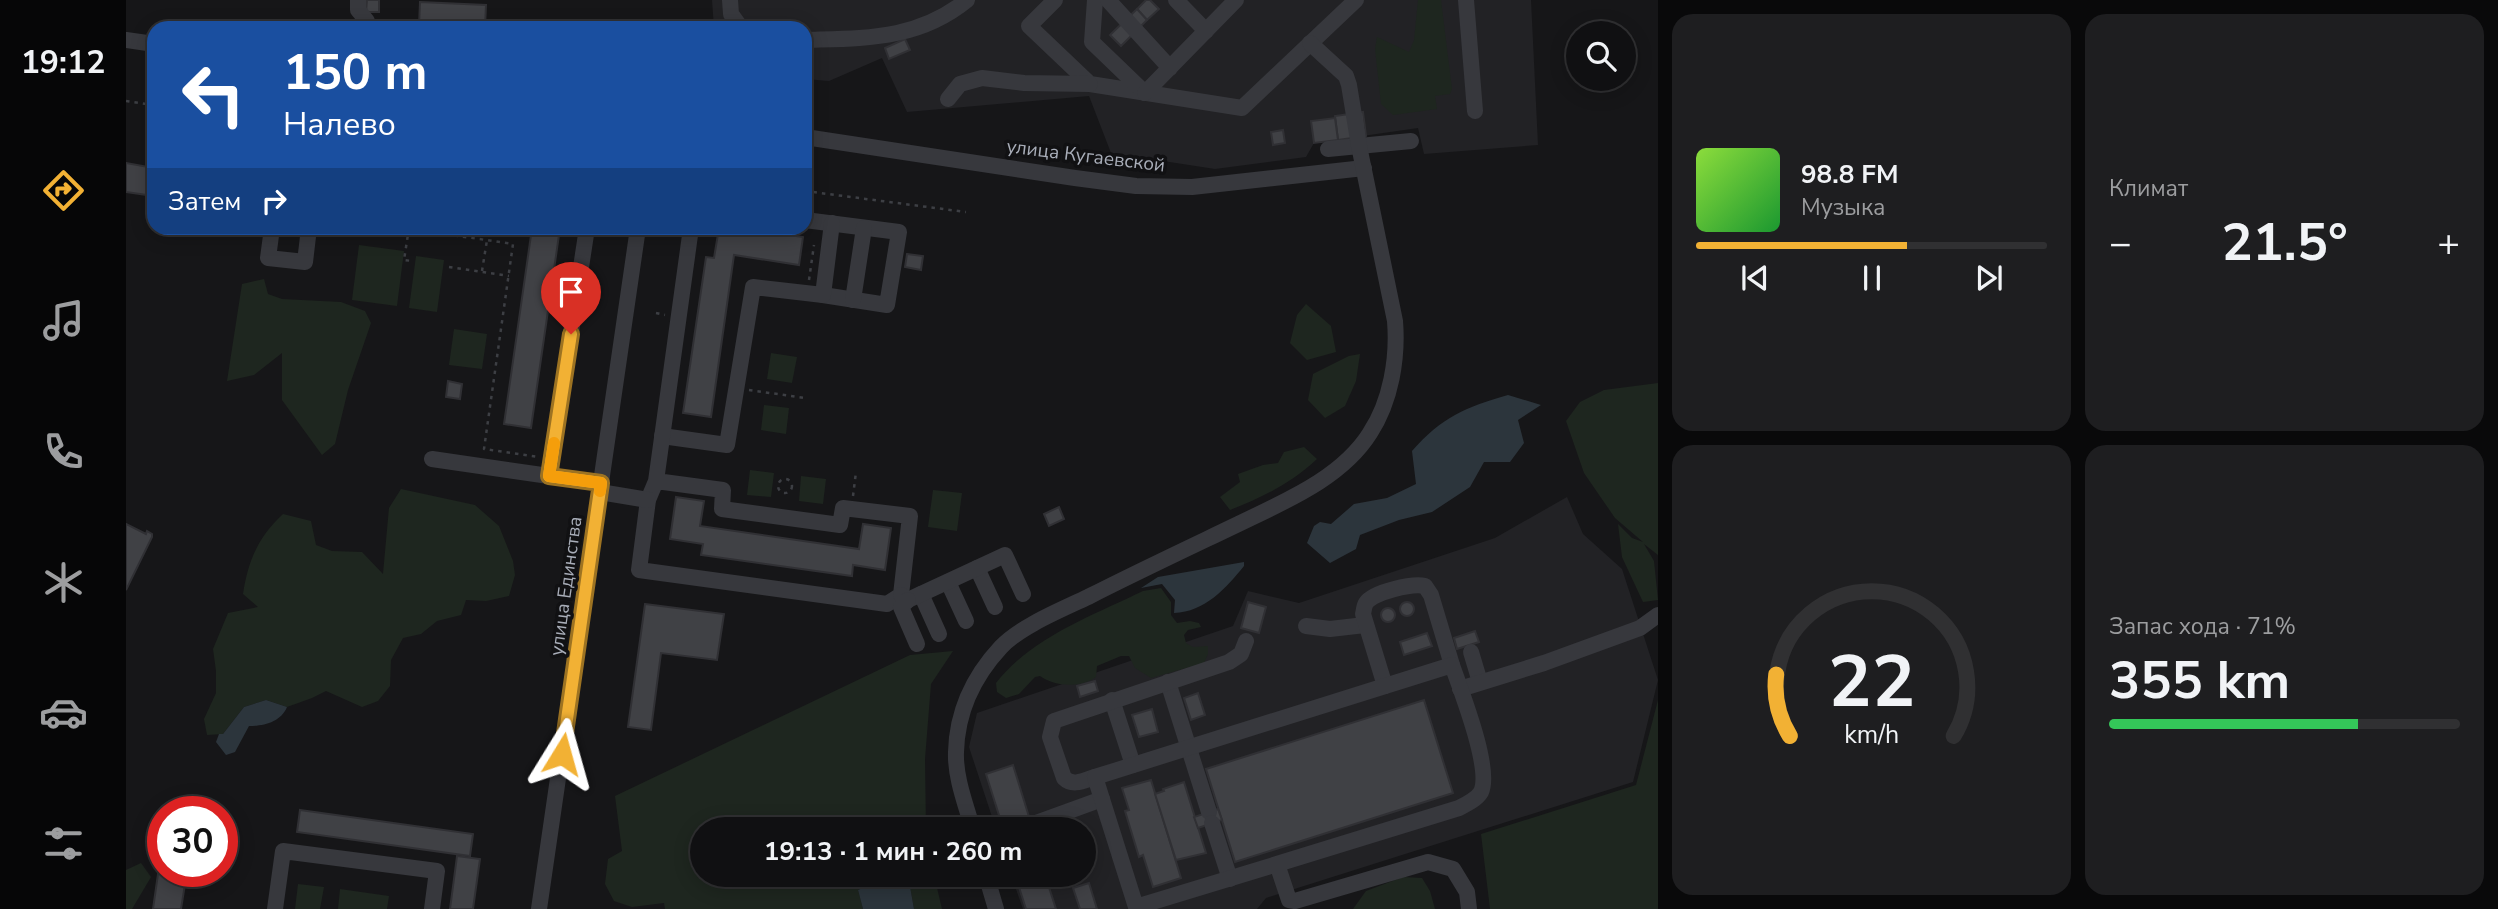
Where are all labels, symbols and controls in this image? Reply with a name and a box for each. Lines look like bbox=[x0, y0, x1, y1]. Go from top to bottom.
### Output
map controls bbox=[1566, 21, 1636, 91]
button: search bbox=[1566, 21, 1636, 91]
text: 150 m bbox=[283, 39, 427, 106]
text: 19:12 bbox=[21, 41, 105, 84]
icon: left bbox=[168, 49, 259, 140]
text: Налево bbox=[283, 103, 396, 146]
street label: улица Кугаевской bbox=[1005, 133, 1167, 179]
text: 98.8 FM bbox=[1801, 157, 1898, 192]
icon: directions bbox=[39, 166, 88, 215]
text: Климат bbox=[2109, 173, 2188, 204]
icon: right bbox=[255, 182, 293, 220]
text: Затем bbox=[168, 184, 241, 219]
text: Музыка bbox=[1801, 192, 1885, 223]
text: 21.5° bbox=[2221, 207, 2348, 278]
text: − bbox=[2109, 218, 2132, 269]
text: + bbox=[2437, 218, 2460, 269]
icon: previous bbox=[1736, 259, 1774, 297]
icon: pause bbox=[1853, 259, 1891, 297]
icon: next bbox=[1970, 259, 2008, 297]
pin bbox=[541, 262, 601, 334]
icon: arrive bbox=[552, 273, 590, 311]
icon: music bbox=[39, 296, 88, 345]
icon: phone bbox=[39, 427, 88, 476]
street label: улица Единства bbox=[543, 515, 589, 658]
icon: climate bbox=[39, 558, 88, 607]
text: Запас хода · 71% bbox=[2109, 611, 2296, 642]
text: 22 bbox=[1828, 632, 1915, 732]
text: 355 km bbox=[2109, 645, 2290, 716]
icon: car bbox=[39, 688, 88, 737]
position arrow bbox=[525, 717, 599, 791]
text: km/h bbox=[1844, 718, 1899, 752]
speed limit sign: 30 bbox=[147, 796, 238, 887]
icon: filters bbox=[39, 819, 88, 868]
text: 19:13 · 1 мин · 260 m bbox=[764, 834, 1022, 869]

